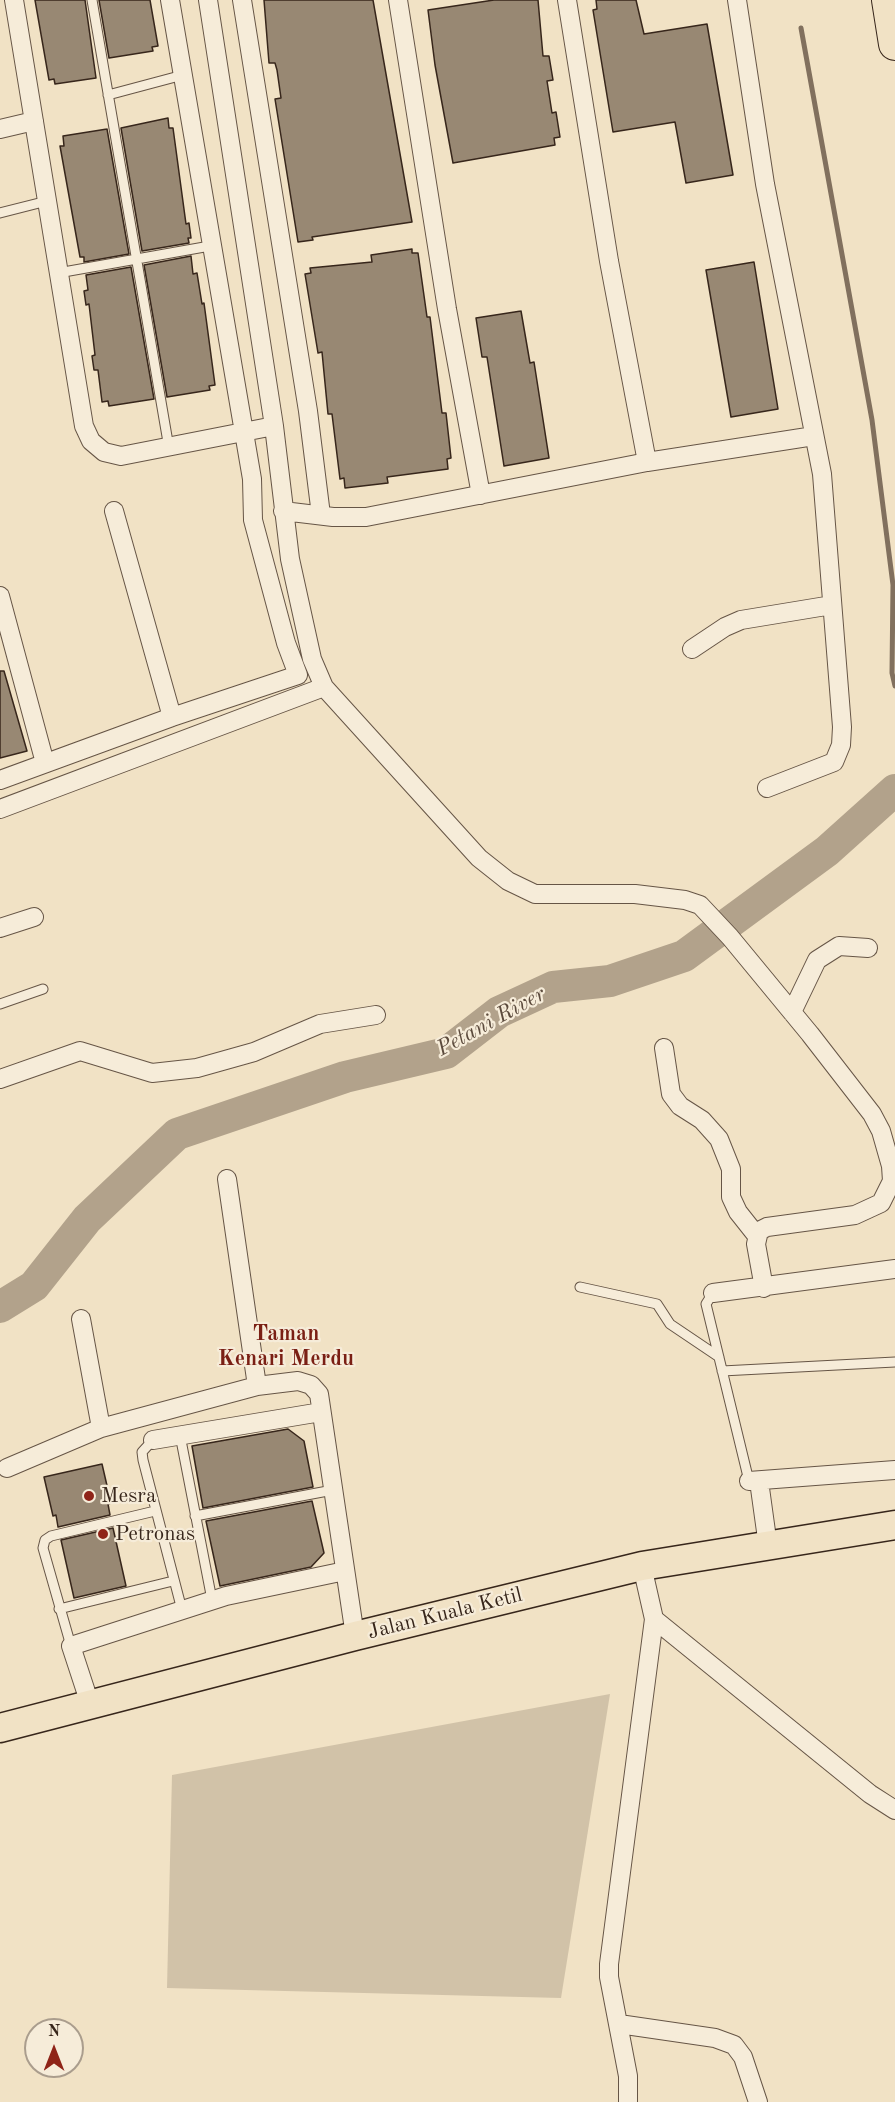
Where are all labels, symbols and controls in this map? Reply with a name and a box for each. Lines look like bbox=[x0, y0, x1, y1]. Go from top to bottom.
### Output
water label: Petani River bbox=[432, 981, 550, 1063]
district label: Taman Kenari Merdu bbox=[218, 1321, 354, 1372]
place label: Mesra bbox=[101, 1483, 156, 1509]
marker: Mesra bbox=[82, 1489, 96, 1503]
place label: Petronas bbox=[115, 1521, 195, 1547]
marker: Petronas bbox=[96, 1527, 110, 1541]
street label: Jalan Kuala Ketil bbox=[365, 1583, 525, 1645]
north arrow bbox=[24, 2018, 84, 2078]
text: N bbox=[48, 2024, 60, 2040]

